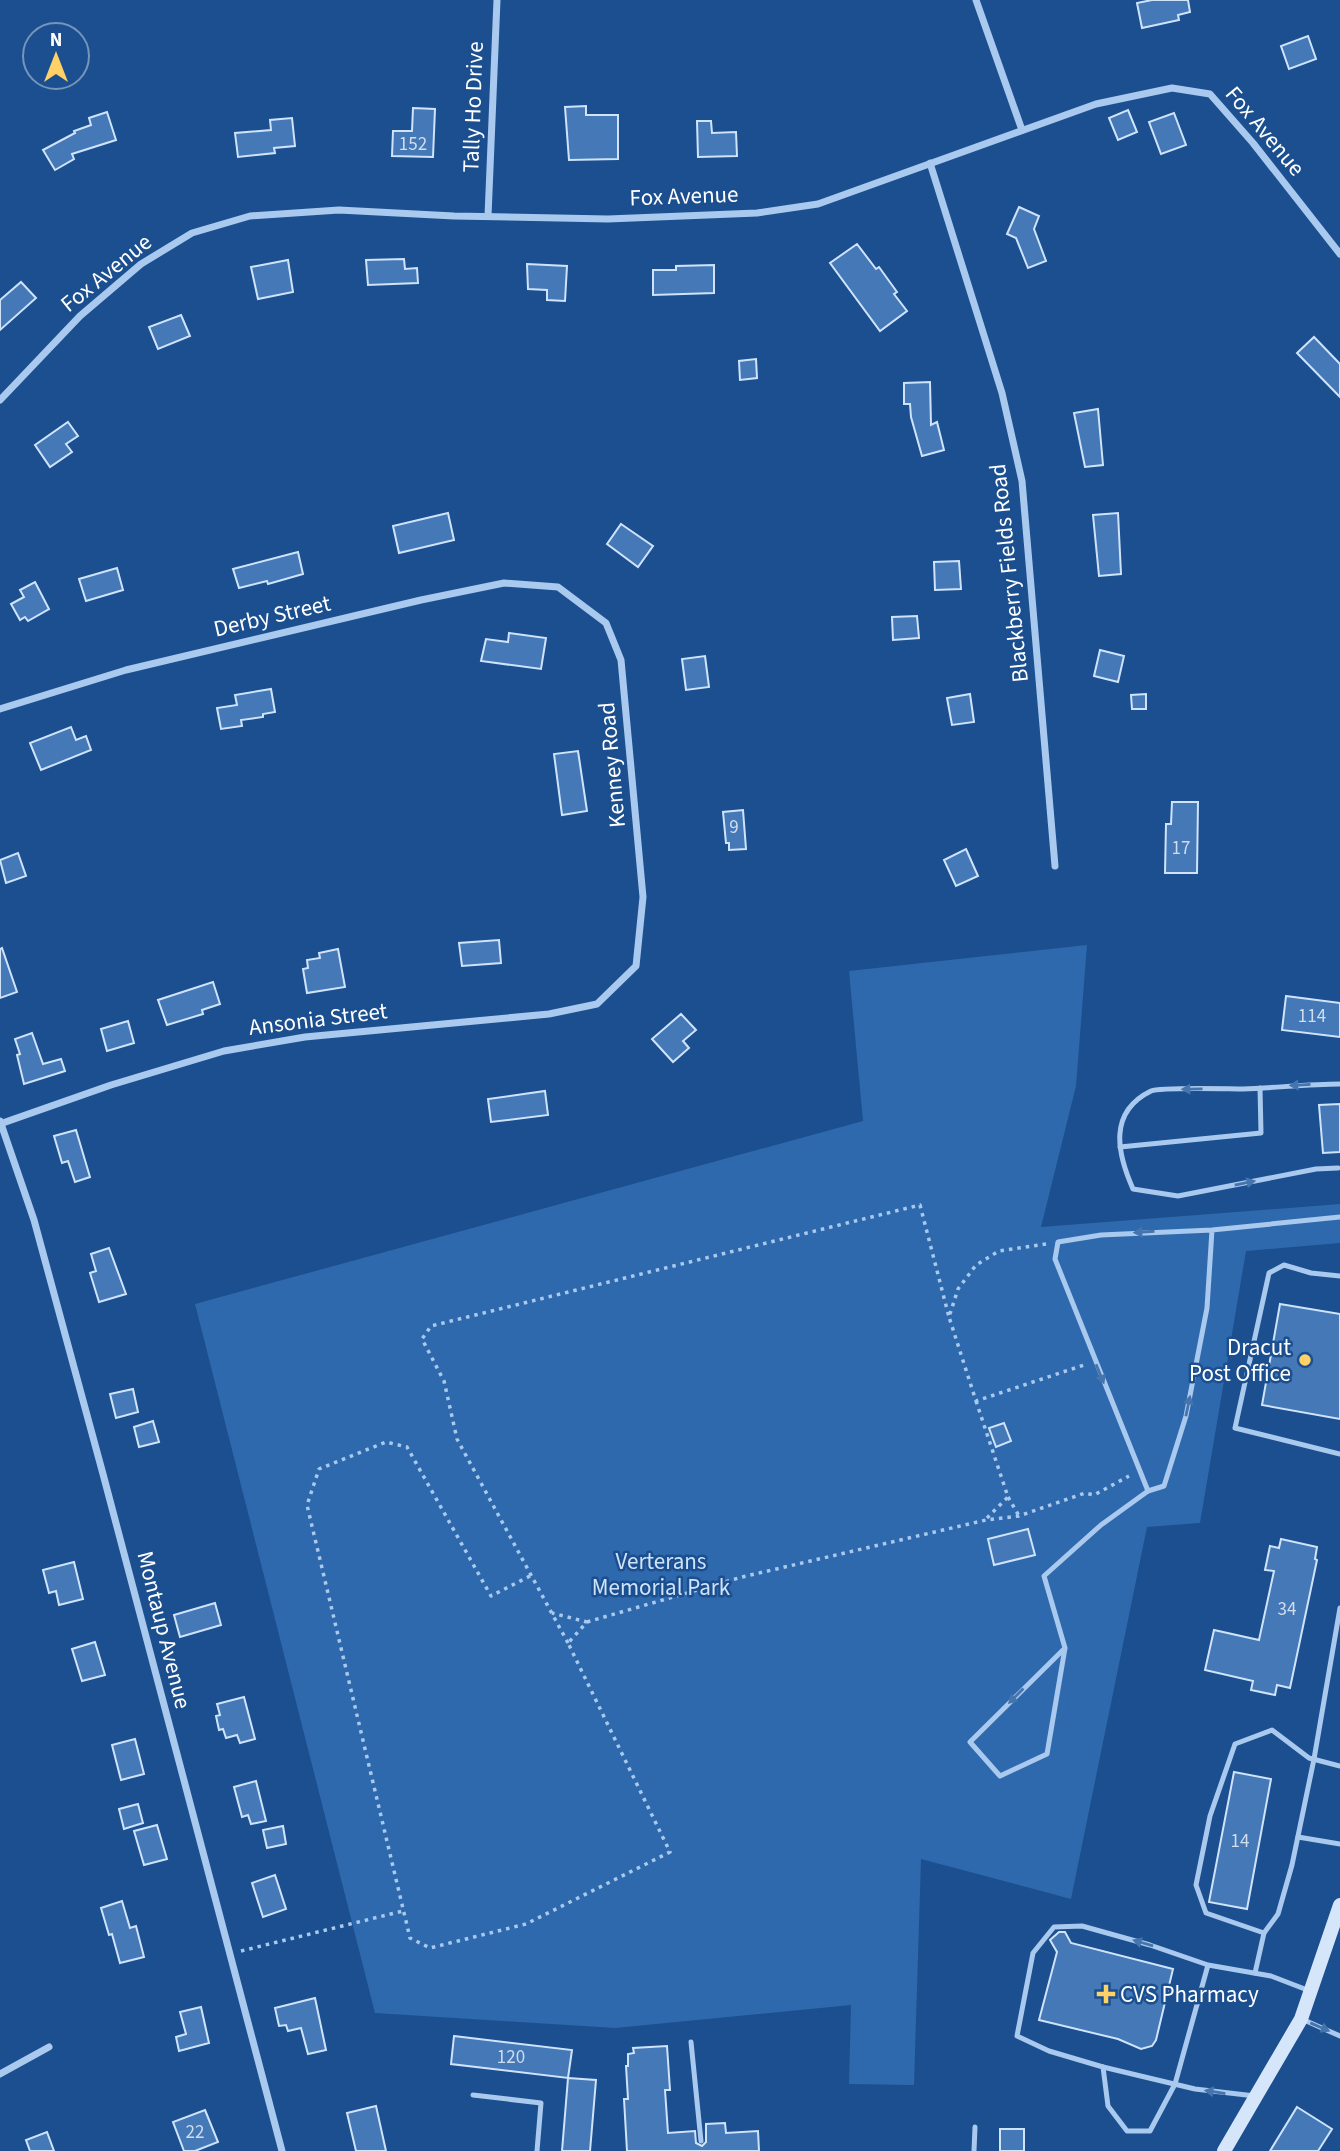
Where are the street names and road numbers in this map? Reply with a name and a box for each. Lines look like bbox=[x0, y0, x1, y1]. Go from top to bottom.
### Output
street label: Tally Ho Drive bbox=[454, 41, 492, 173]
street label: Fox Avenue bbox=[1217, 79, 1313, 183]
street label: Fox Avenue bbox=[629, 178, 739, 214]
street label: Fox Avenue bbox=[53, 226, 159, 320]
street label: Blackberry Fields Road bbox=[981, 462, 1037, 684]
street label: Derby Street bbox=[210, 586, 334, 645]
street label: Kenney Road bbox=[590, 701, 634, 829]
street label: Ansonia Street bbox=[247, 994, 389, 1044]
street label: Montaup Avenue bbox=[128, 1548, 200, 1712]

